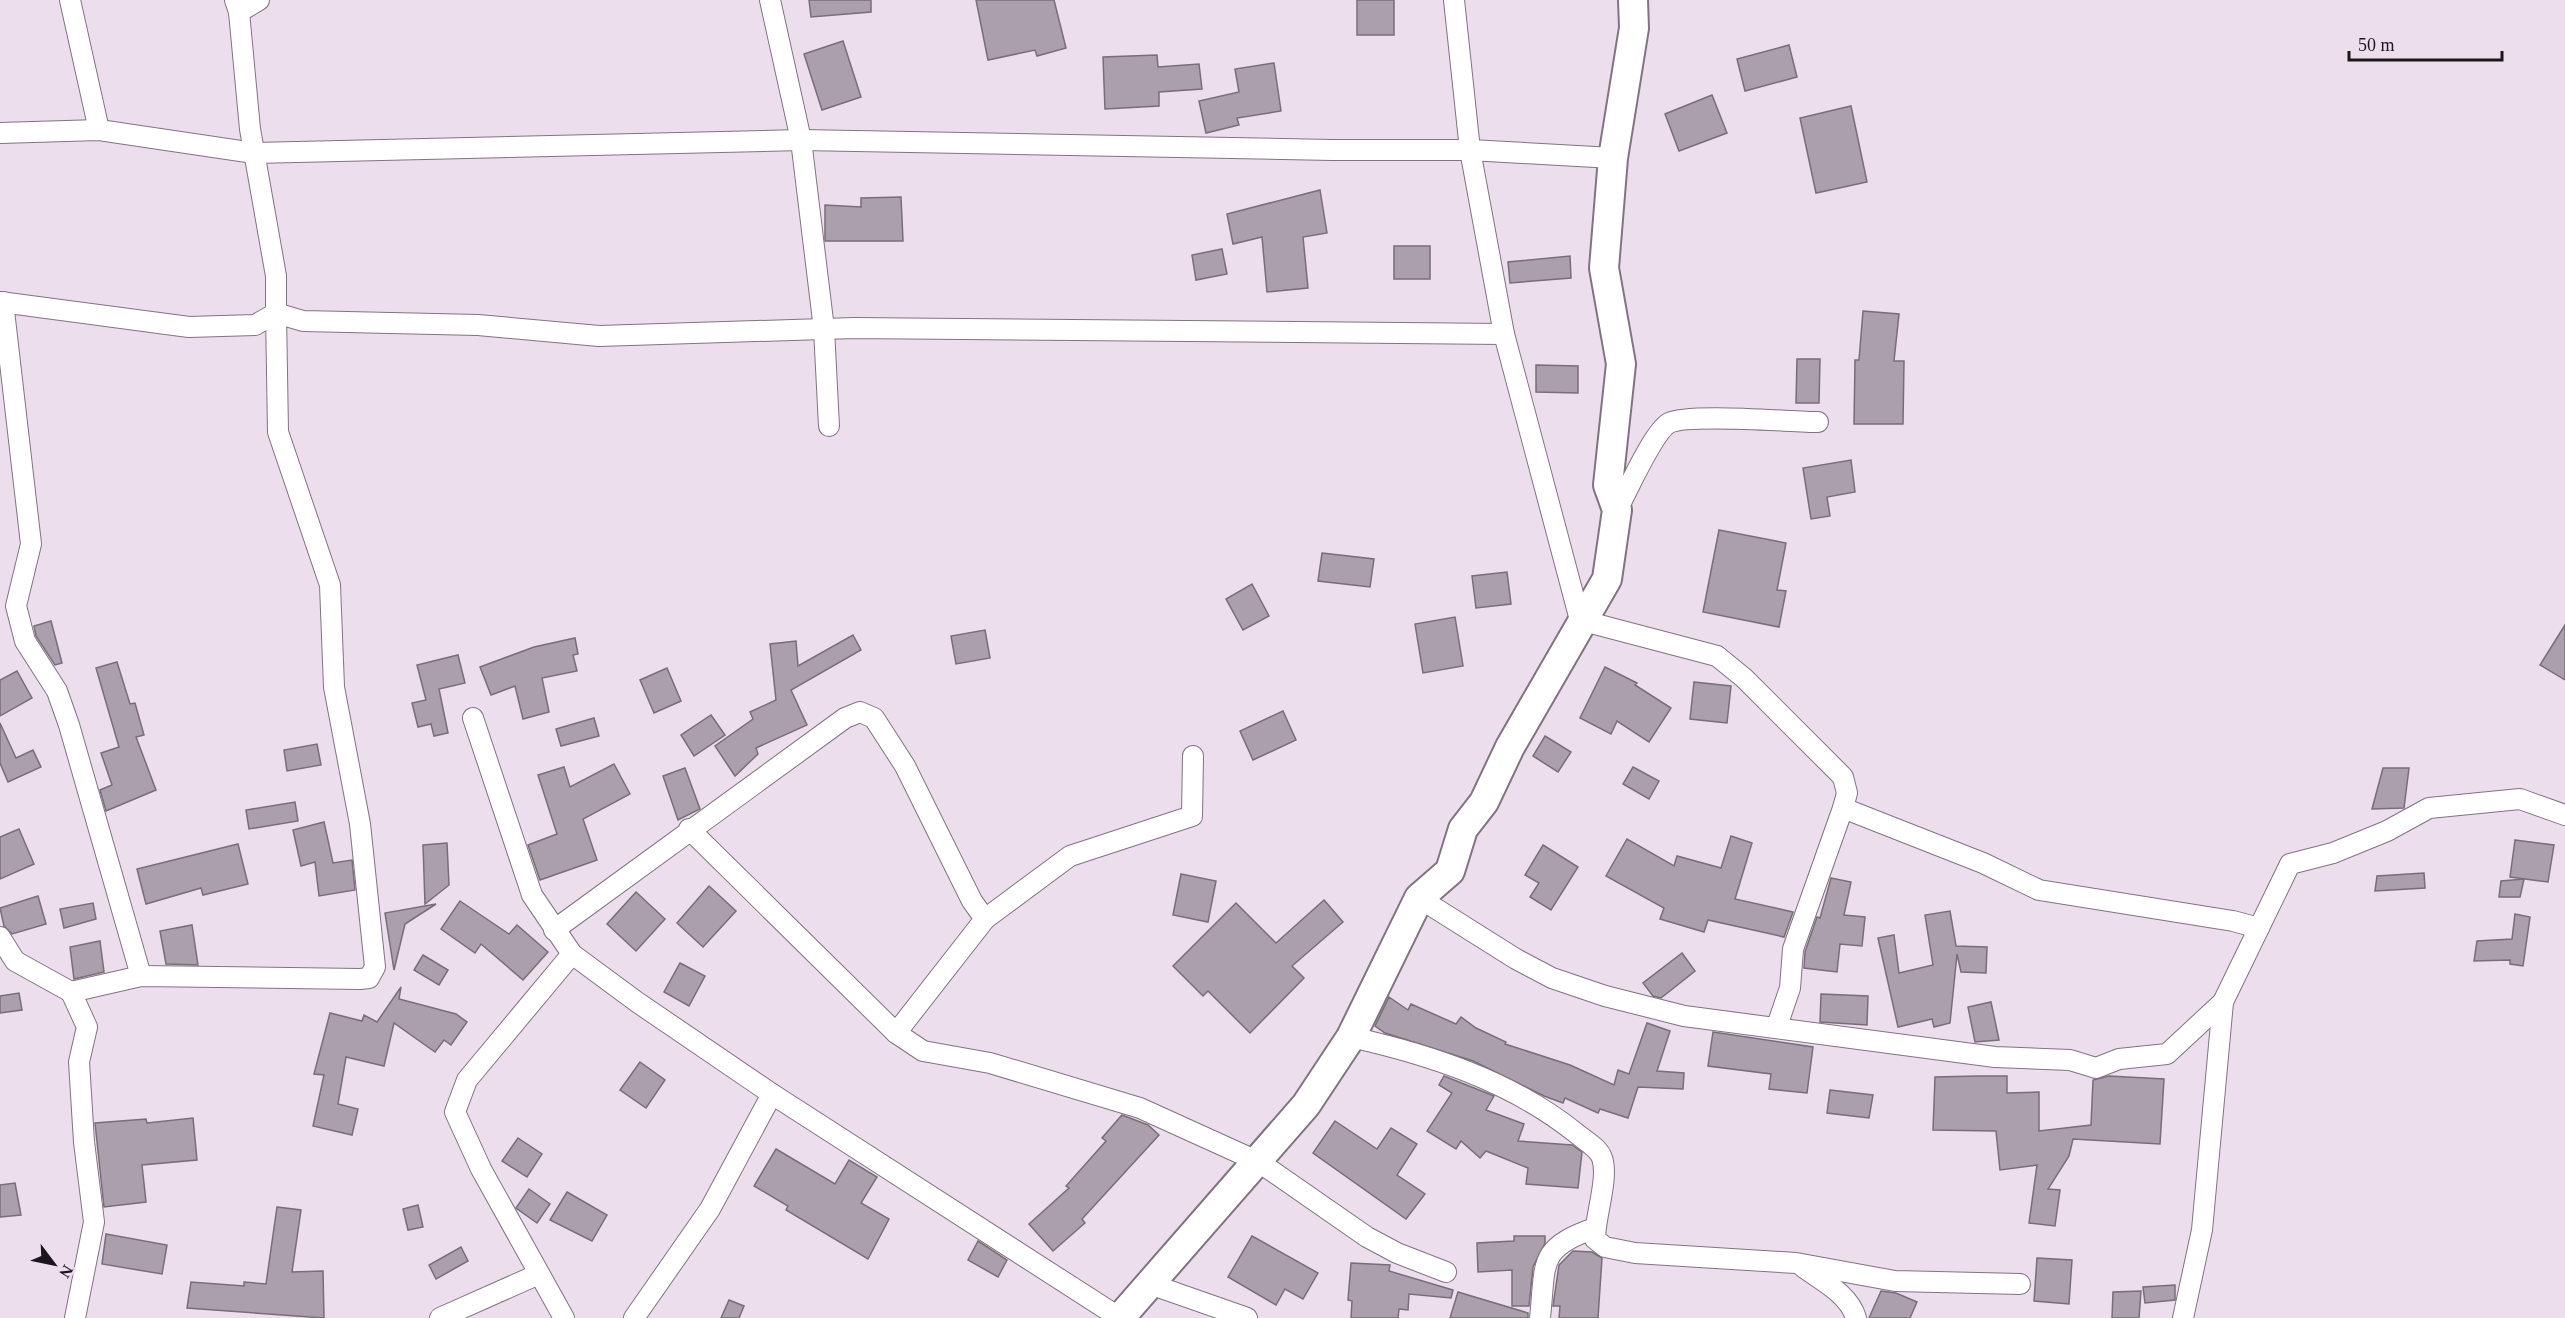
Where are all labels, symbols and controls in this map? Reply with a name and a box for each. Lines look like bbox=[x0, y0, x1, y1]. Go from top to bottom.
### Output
scale bar bbox=[2349, 24, 2502, 62]
text: 50 m bbox=[2358, 35, 2395, 55]
north arrow bbox=[24, 1234, 84, 1294]
text: N bbox=[56, 1262, 77, 1281]

